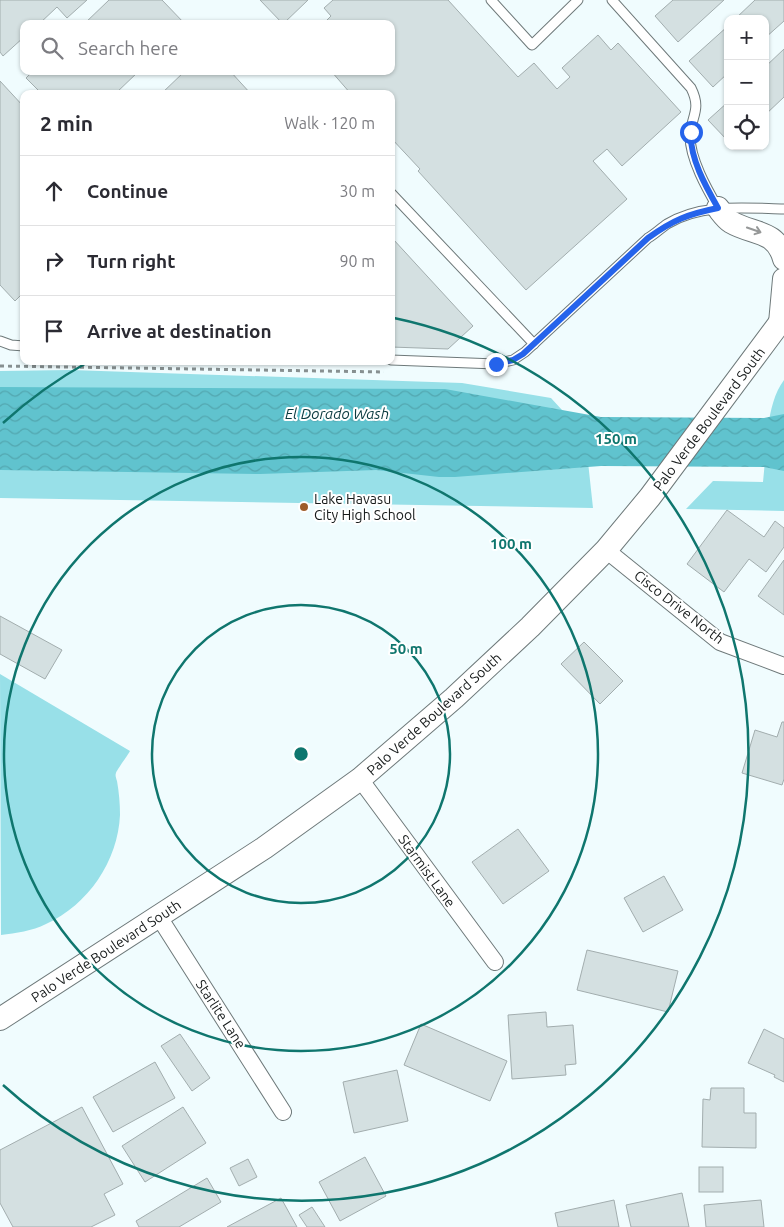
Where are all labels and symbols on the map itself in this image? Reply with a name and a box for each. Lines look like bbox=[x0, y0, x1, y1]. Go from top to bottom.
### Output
route start bbox=[680, 121, 703, 144]
one-way arrow bbox=[746, 226, 761, 235]
street label: Palo Verde Boulevard South bbox=[650, 344, 768, 494]
route end bbox=[485, 353, 508, 376]
water label: El Dorado Wash bbox=[285, 405, 389, 422]
text: 150 m bbox=[595, 430, 637, 447]
place label: Lake Havasu City High School bbox=[314, 491, 416, 523]
marker: Lake Havasu City High School bbox=[298, 501, 310, 513]
text: 100 m bbox=[490, 535, 532, 552]
street label: Cisco Drive North bbox=[631, 567, 727, 647]
text: 50 m bbox=[389, 640, 423, 657]
street label: Palo Verde Boulevard South bbox=[364, 649, 504, 779]
centre of rings bbox=[292, 745, 310, 763]
street label: Starmist Lane bbox=[395, 832, 459, 910]
street label: Palo Verde Boulevard South bbox=[28, 897, 184, 1005]
street label: Starlite Lane bbox=[193, 977, 249, 1051]

